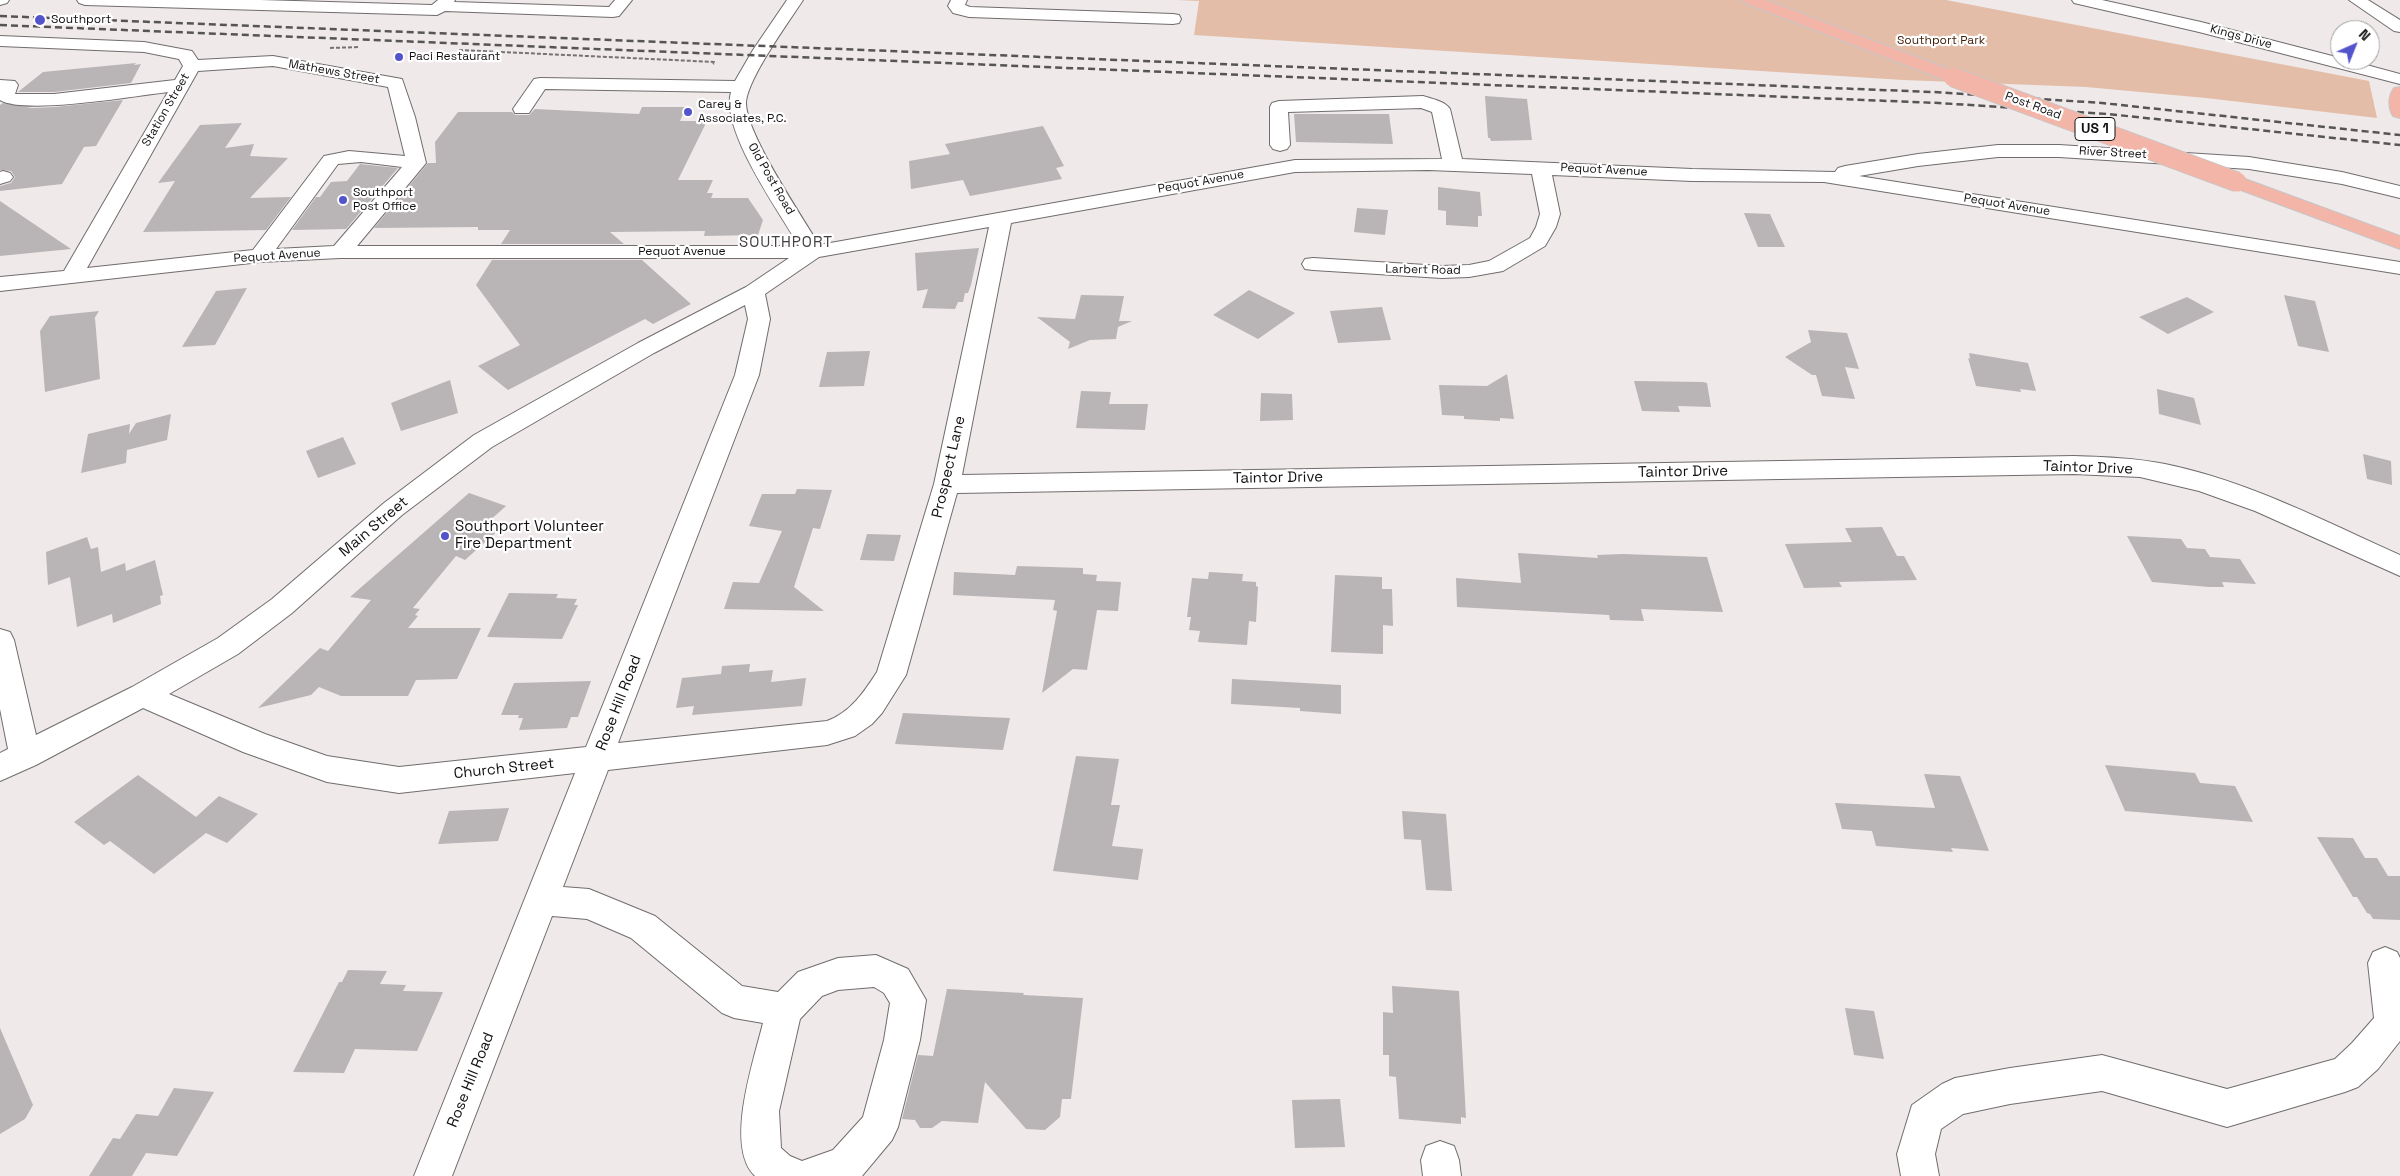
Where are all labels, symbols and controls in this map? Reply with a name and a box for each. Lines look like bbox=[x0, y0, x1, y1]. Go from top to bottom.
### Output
marker: Southport bbox=[33, 13, 47, 27]
place label: Southport bbox=[51, 13, 111, 27]
north arrow bbox=[2330, 20, 2380, 70]
street label: Kings Drive bbox=[2208, 22, 2274, 52]
text: N bbox=[2355, 25, 2374, 45]
park label: Southport Park bbox=[1897, 34, 1985, 48]
place label: Paci Restaurant bbox=[409, 50, 500, 64]
marker: Paci Restaurant bbox=[393, 51, 405, 63]
street label: Mathews Street bbox=[287, 57, 381, 87]
street label: Station Street bbox=[139, 71, 193, 149]
street label: Post Road bbox=[2003, 89, 2063, 123]
place label: Carey & Associates, P.C. bbox=[698, 98, 786, 126]
marker: Carey & Associates, P.C. bbox=[682, 106, 694, 118]
road number: US 1 bbox=[2075, 118, 2115, 140]
street label: Old Post Road bbox=[745, 141, 797, 217]
street label: River Street bbox=[2079, 144, 2147, 162]
street label: Pequot Avenue bbox=[1560, 161, 1648, 179]
street label: Pequot Avenue bbox=[1157, 167, 1245, 197]
place label: Southport Post Office bbox=[353, 186, 416, 214]
street label: Pequot Avenue bbox=[1963, 191, 2051, 219]
marker: Southport Post Office bbox=[337, 194, 349, 206]
district label: SOUTHPORT bbox=[738, 234, 834, 252]
street label: Pequot Avenue bbox=[638, 245, 726, 259]
street label: Pequot Avenue bbox=[233, 246, 321, 266]
street label: Larbert Road bbox=[1385, 262, 1461, 278]
street label: Prospect Lane bbox=[928, 414, 970, 520]
street label: Taintor Drive bbox=[2043, 457, 2133, 479]
street label: Taintor Drive bbox=[1638, 462, 1728, 482]
street label: Taintor Drive bbox=[1233, 468, 1323, 488]
street label: Main Street bbox=[336, 493, 412, 561]
place label: Southport Volunteer Fire Department bbox=[455, 518, 604, 553]
marker: Southport Volunteer Fire Department bbox=[439, 530, 451, 542]
street label: Rose Hill Road bbox=[593, 653, 645, 753]
street label: Church Street bbox=[453, 755, 555, 783]
street label: Rose Hill Road bbox=[444, 1030, 498, 1130]

